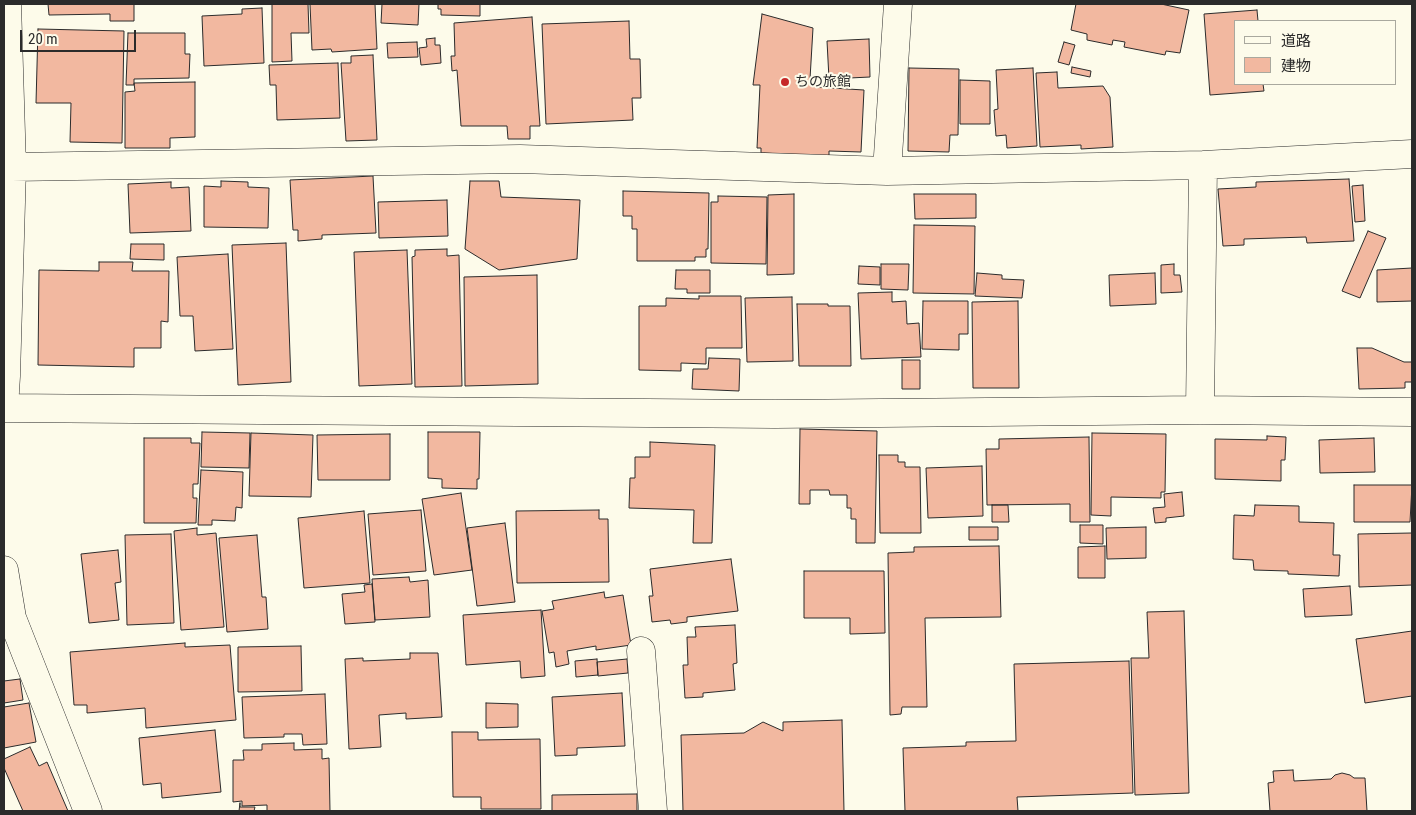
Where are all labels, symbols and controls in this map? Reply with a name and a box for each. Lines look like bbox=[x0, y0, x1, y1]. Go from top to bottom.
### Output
scale bar bbox=[22, 20, 139, 52]
legend bbox=[1234, 20, 1396, 85]
text: 20 m bbox=[28, 30, 58, 48]
text: 道路 bbox=[1281, 32, 1311, 50]
text: 建物 bbox=[1281, 57, 1311, 75]
place label: ちの旅館 bbox=[795, 74, 851, 90]
marker: ちの旅館 bbox=[779, 76, 791, 88]

